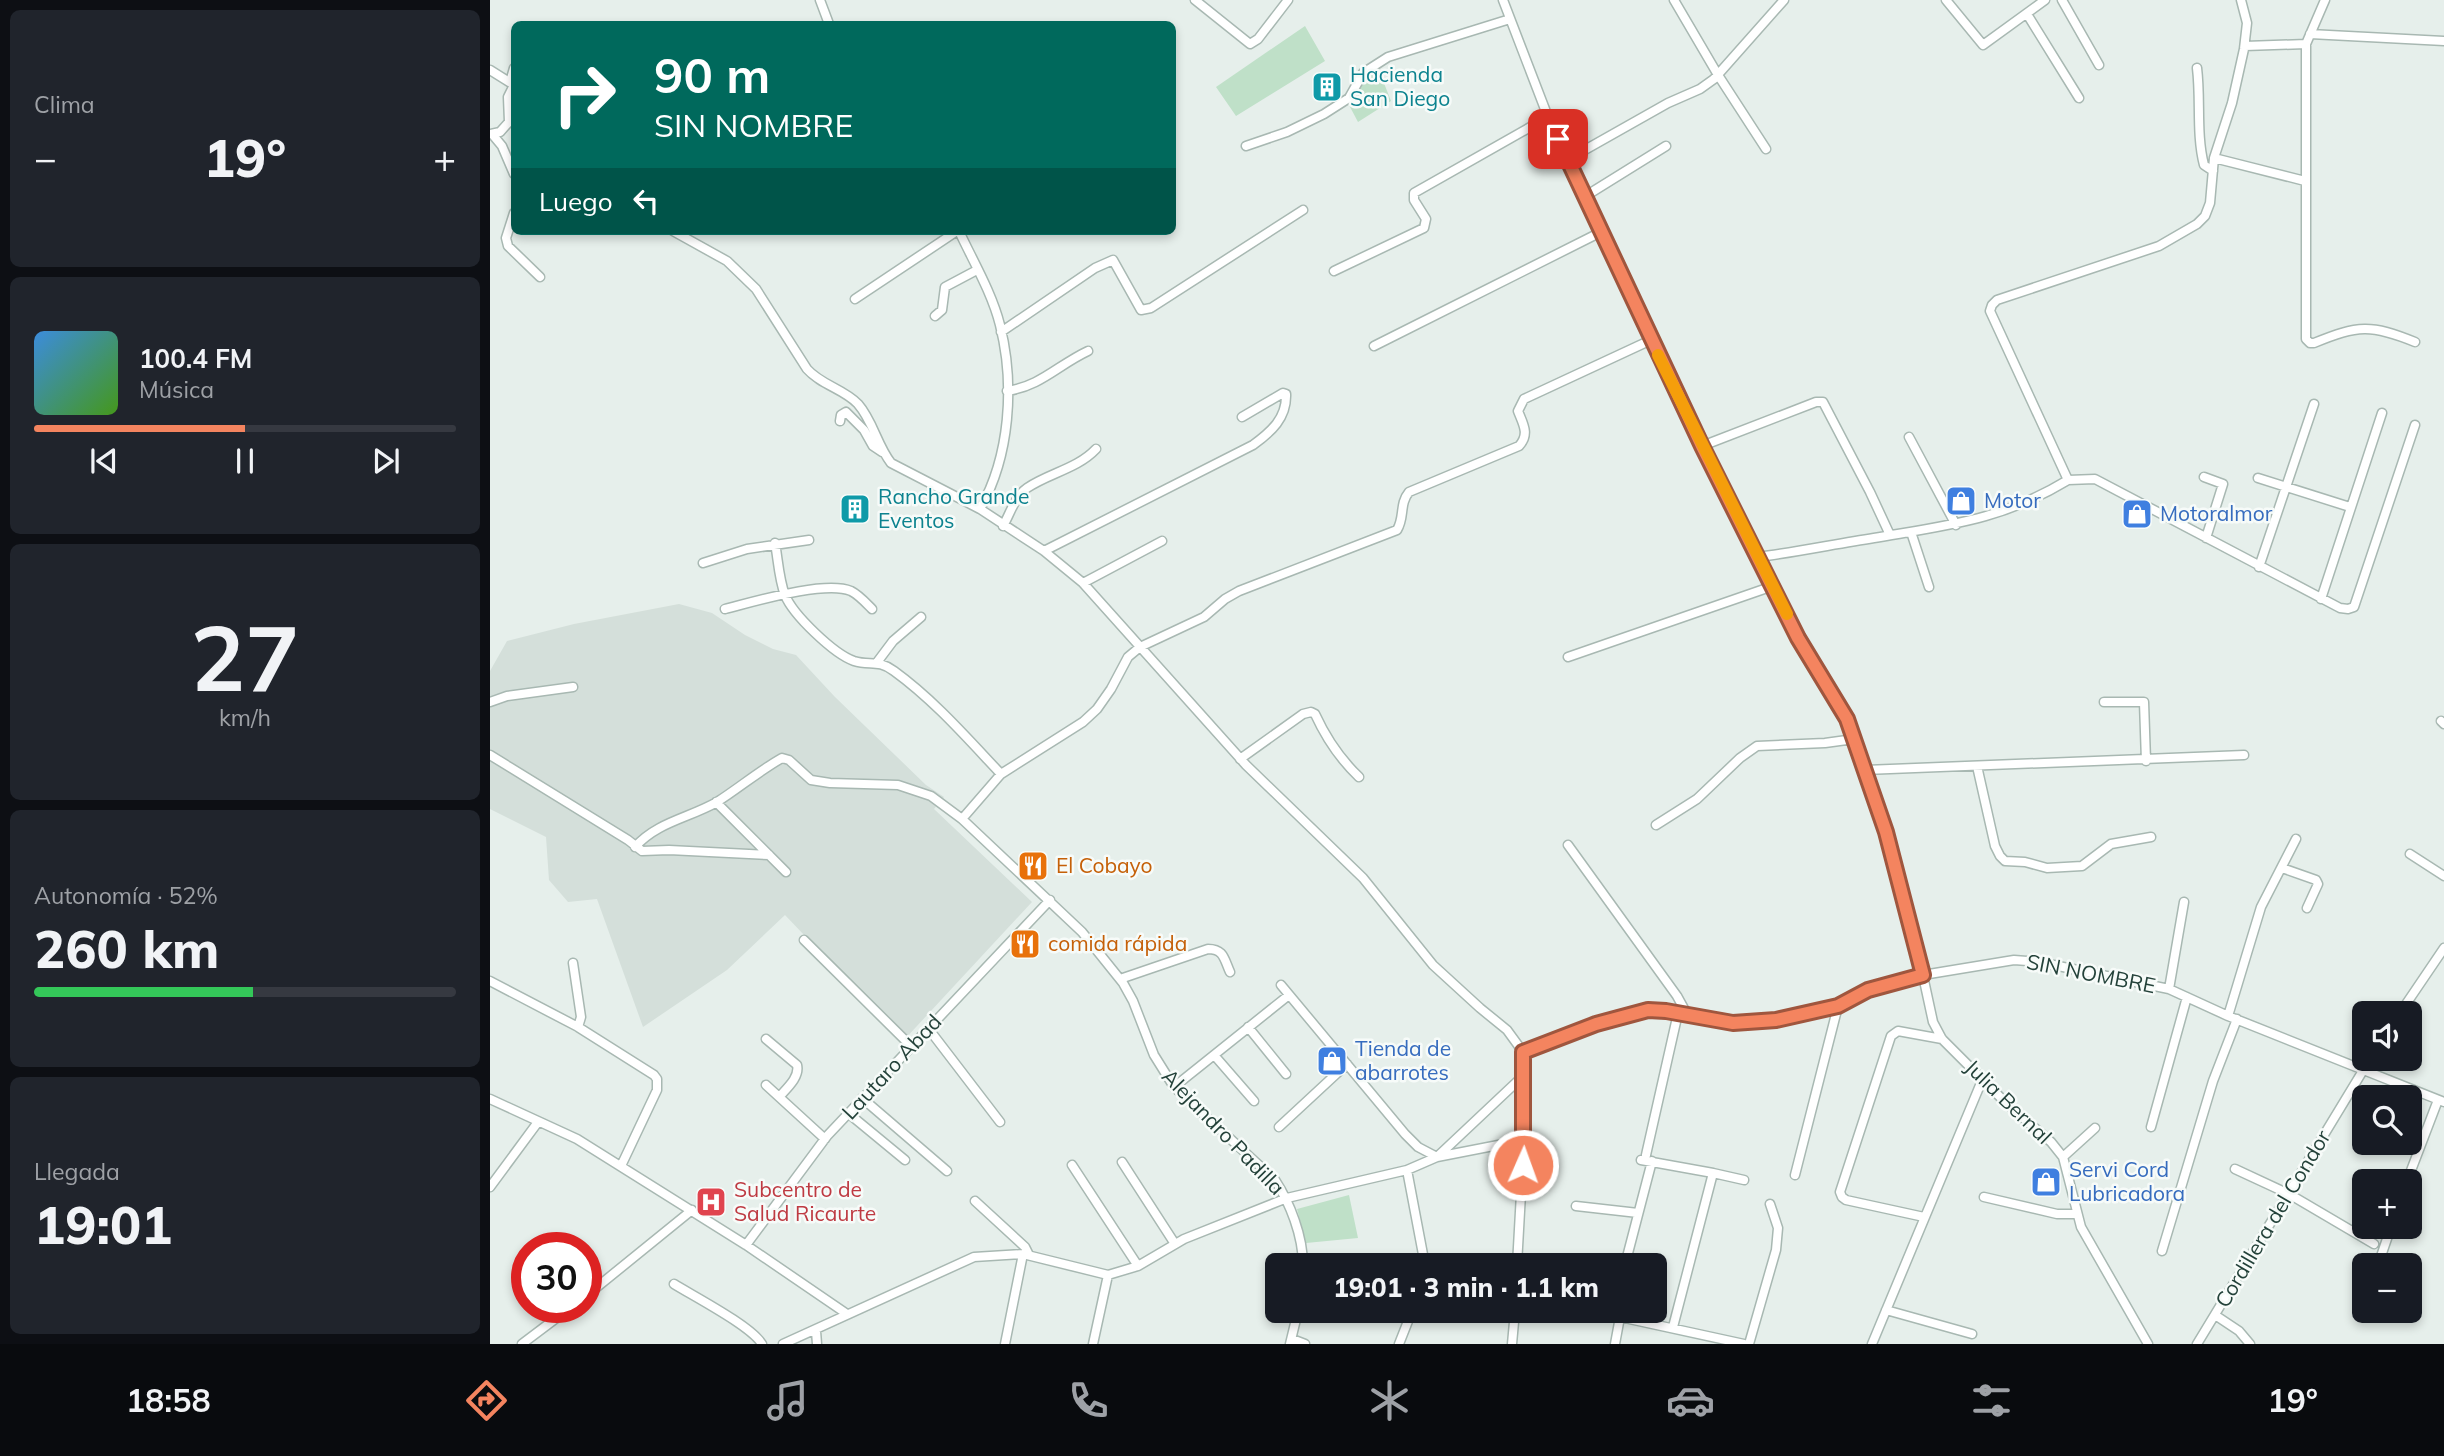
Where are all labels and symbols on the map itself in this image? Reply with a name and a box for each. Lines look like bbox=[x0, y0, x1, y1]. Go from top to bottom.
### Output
place label: Hacienda San Diego bbox=[1350, 61, 1450, 111]
building icon: Hacienda San Diego bbox=[1310, 70, 1344, 104]
pin bbox=[1528, 109, 1588, 169]
place label: Rancho Grande Eventos bbox=[878, 483, 1029, 533]
shop icon: Motor bbox=[1944, 484, 1978, 518]
place label: Motor bbox=[1984, 487, 2041, 513]
building icon: Rancho Grande Eventos bbox=[838, 492, 872, 526]
shop icon: Motoralmor bbox=[2120, 497, 2154, 531]
place label: Motoralmor bbox=[2160, 500, 2273, 526]
restaurant icon: El Cobayo bbox=[1016, 849, 1050, 883]
place label: El Cobayo bbox=[1056, 852, 1153, 878]
restaurant icon: comida rápida bbox=[1008, 927, 1042, 961]
place label: comida rápida bbox=[1048, 930, 1187, 956]
street label: SIN NOMBRE bbox=[2025, 948, 2158, 998]
street label: Lautaro Abad bbox=[836, 1008, 947, 1124]
place label: Tienda de abarrotes bbox=[1355, 1035, 1451, 1085]
shop icon: Tienda de abarrotes bbox=[1315, 1044, 1349, 1078]
street label: Julia Bernal bbox=[1960, 1054, 2057, 1149]
street label: Alejandro Padilla bbox=[1157, 1063, 1290, 1200]
street label: Cordillera del Condor bbox=[2209, 1125, 2336, 1312]
position arrow bbox=[1486, 1128, 1560, 1202]
place label: Servi Cord Lubricadora bbox=[2069, 1156, 2185, 1206]
shop icon: Servi Cord Lubricadora bbox=[2029, 1165, 2063, 1199]
place label: Subcentro de Salud Ricaurte bbox=[734, 1176, 876, 1226]
hospital icon: Subcentro de Salud Ricaurte bbox=[694, 1185, 728, 1219]
speed limit sign: 30 bbox=[511, 1232, 602, 1323]

